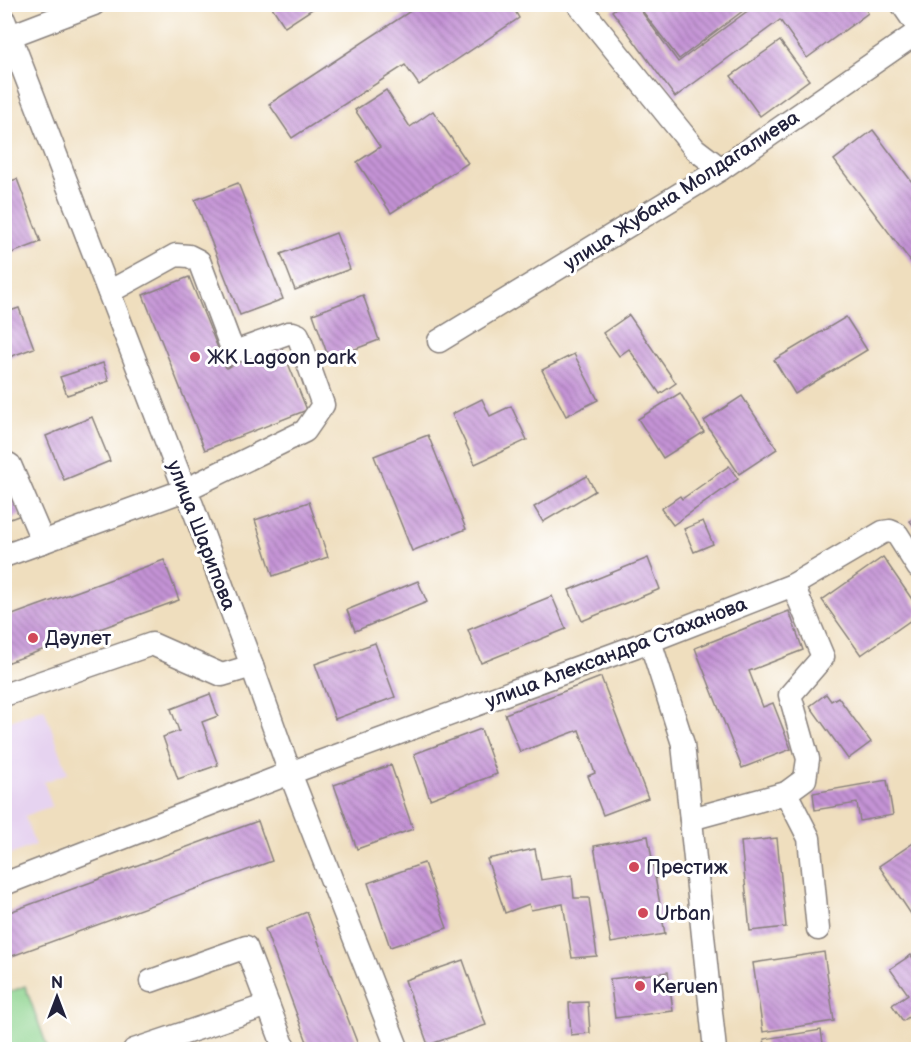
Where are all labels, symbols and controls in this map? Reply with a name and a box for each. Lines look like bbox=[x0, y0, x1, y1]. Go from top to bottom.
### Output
street label: улица Жубана Молдагалиева bbox=[559, 105, 804, 276]
place label: ЖК Lagoon park bbox=[207, 346, 356, 370]
marker: ЖК Lagoon park bbox=[188, 350, 202, 364]
street label: улица Шарипова bbox=[161, 457, 241, 614]
street label: улица Александра Стаханова bbox=[482, 592, 751, 714]
place label: Дәулет bbox=[45, 627, 112, 651]
marker: Дәулет bbox=[26, 631, 40, 645]
place label: Престиж bbox=[646, 856, 728, 880]
marker: Престиж bbox=[627, 860, 641, 874]
place label: Urban bbox=[655, 902, 711, 926]
marker: Urban bbox=[636, 906, 650, 920]
north arrow bbox=[27, 967, 87, 1027]
text: N bbox=[51, 974, 63, 993]
place label: Keruen bbox=[652, 975, 718, 999]
marker: Keruen bbox=[633, 979, 647, 993]

